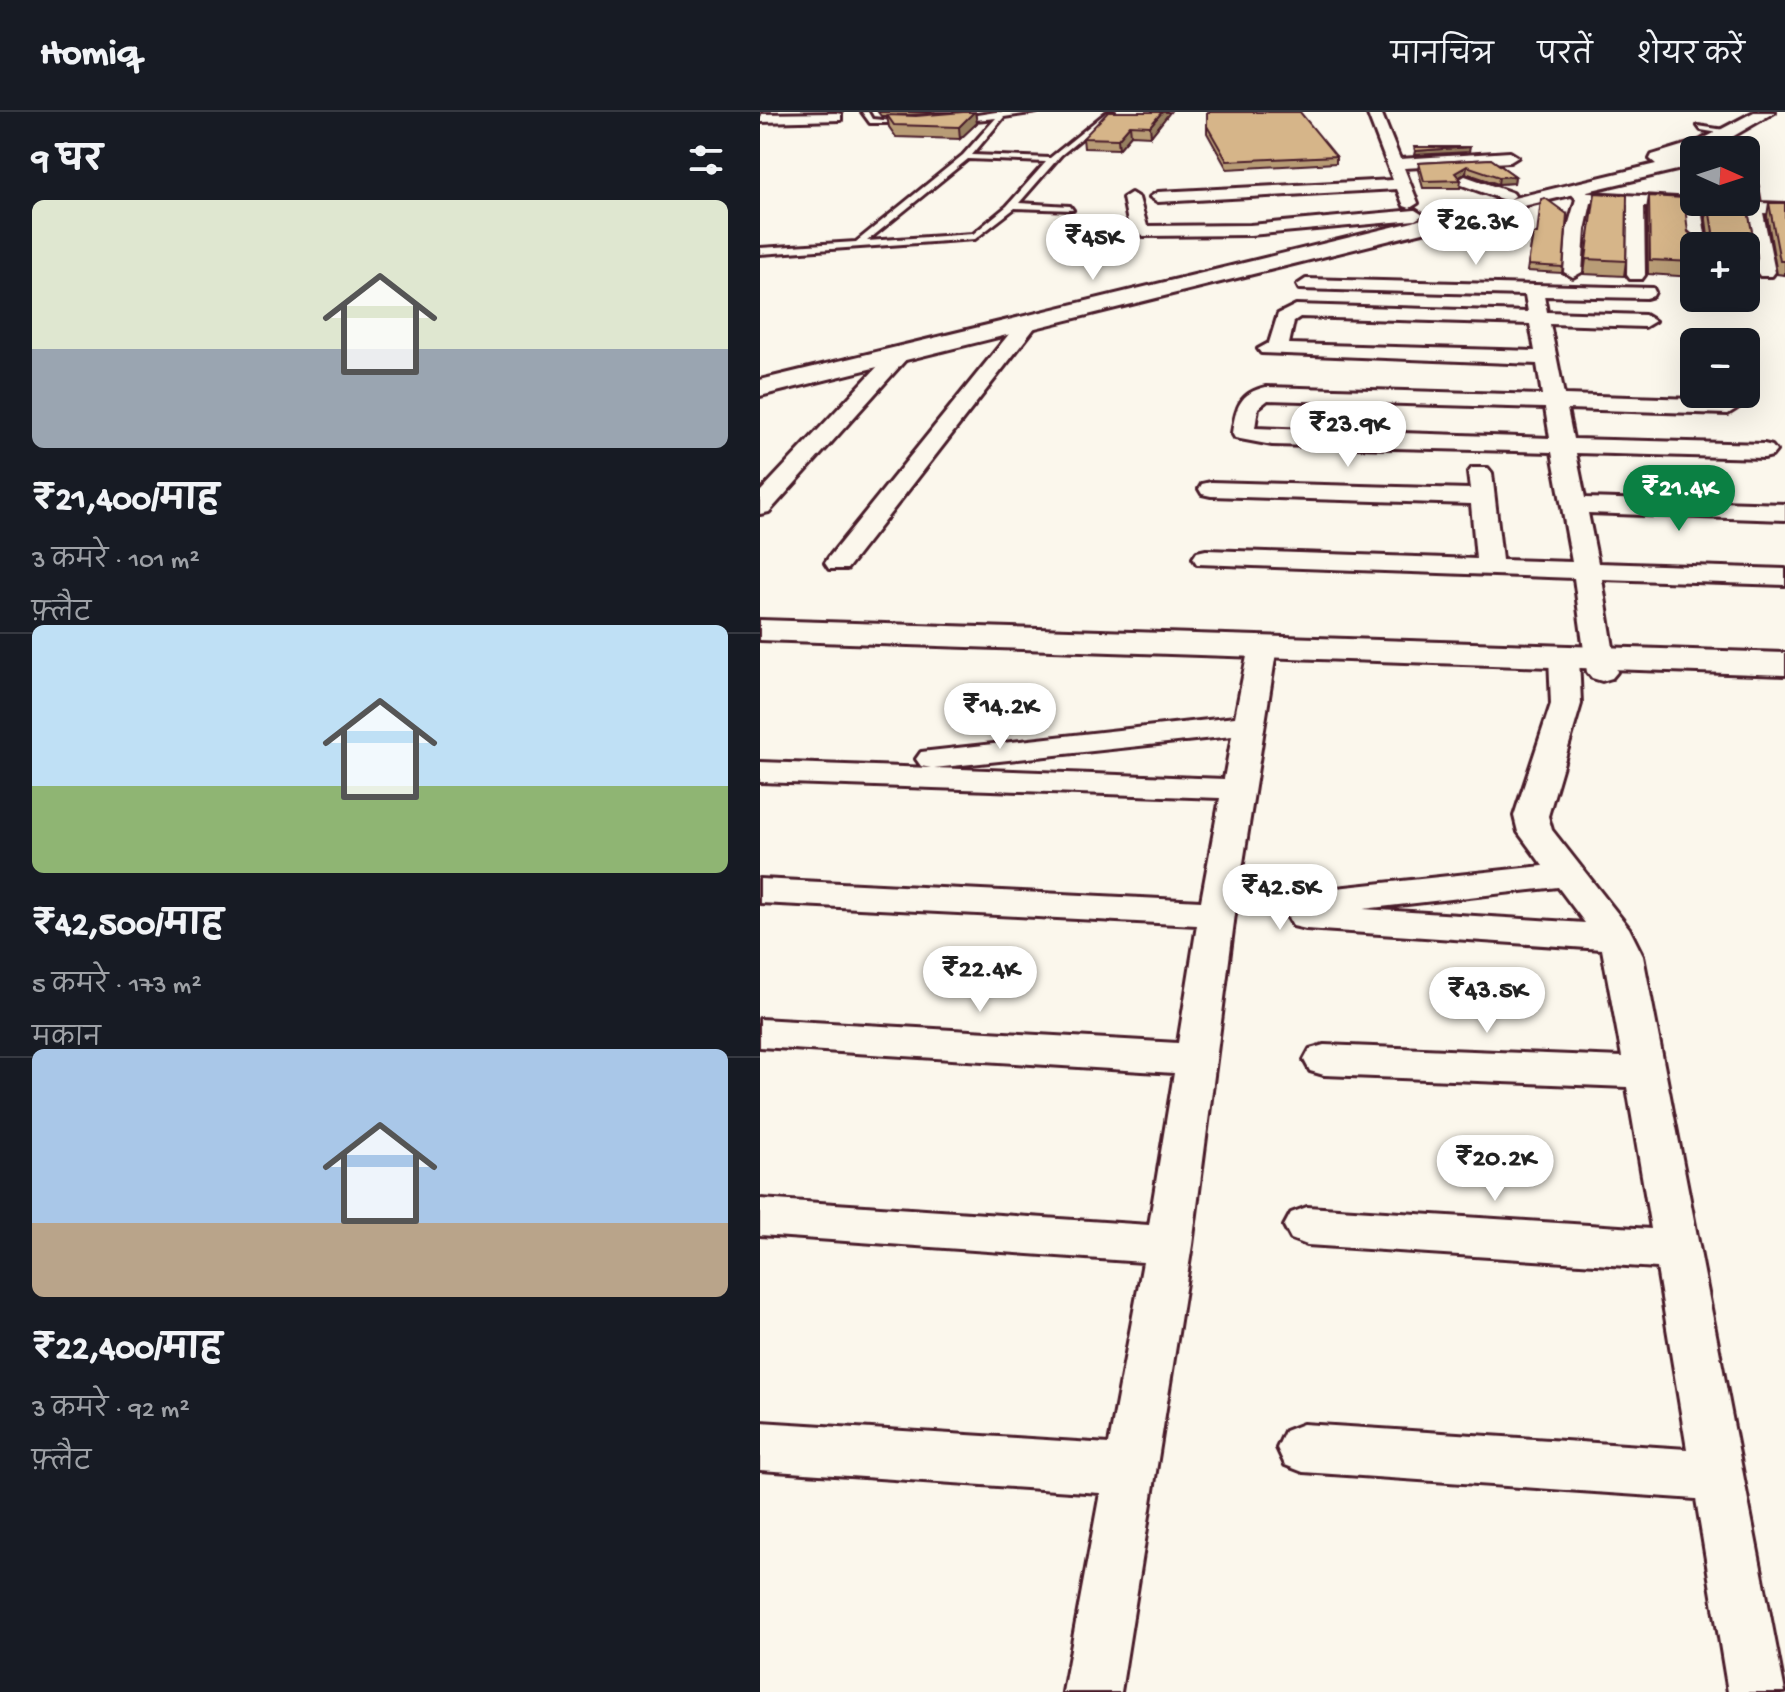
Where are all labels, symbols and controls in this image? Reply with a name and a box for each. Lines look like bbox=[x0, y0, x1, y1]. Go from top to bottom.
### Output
text: Homiq bbox=[40, 33, 139, 77]
text: मानचित्र bbox=[1391, 41, 1494, 74]
text: परतें bbox=[1538, 41, 1593, 74]
text: शेयर करें bbox=[1637, 41, 1745, 74]
north arrow bbox=[1680, 136, 1760, 216]
map controls bbox=[1680, 136, 1760, 408]
icon: filters bbox=[684, 138, 728, 182]
text: 9 घर bbox=[32, 143, 102, 183]
pin: ₹26.3K bbox=[1411, 199, 1541, 267]
text: ₹26.3K bbox=[1436, 209, 1516, 240]
pin: ₹45K bbox=[1046, 214, 1140, 282]
text: ₹45K bbox=[1064, 224, 1122, 255]
button: + bbox=[1680, 232, 1760, 312]
icon: home bbox=[308, 252, 452, 396]
button: − bbox=[1680, 328, 1760, 408]
pin: ₹23.9K bbox=[1283, 401, 1413, 469]
text: ₹23.9K bbox=[1308, 411, 1388, 442]
pin: ₹21.4K bbox=[1614, 465, 1744, 533]
text: ₹21.4K bbox=[1641, 475, 1717, 506]
text: ₹21,400/माह bbox=[32, 482, 219, 522]
text: 3 कमरे · 101 m² bbox=[32, 547, 200, 578]
text: फ़्लैट bbox=[32, 600, 91, 631]
icon: home bbox=[308, 677, 452, 821]
pin: ₹14.2K bbox=[935, 683, 1065, 751]
text: ₹14.2K bbox=[962, 693, 1038, 724]
pin: ₹42.5K bbox=[1215, 864, 1345, 932]
text: ₹42.5K bbox=[1240, 874, 1320, 905]
text: ₹42,500/माह bbox=[32, 907, 223, 947]
pin: ₹22.4K bbox=[915, 946, 1045, 1014]
text: ₹22.4K bbox=[941, 956, 1019, 987]
pin: ₹43.5K bbox=[1422, 967, 1552, 1035]
text: 5 कमरे · 173 m² bbox=[32, 972, 201, 1003]
text: ₹43.5K bbox=[1447, 977, 1527, 1008]
text: मकान bbox=[32, 1025, 101, 1056]
icon: home bbox=[308, 1101, 452, 1245]
pin: ₹20.2K bbox=[1430, 1135, 1560, 1203]
text: ₹20.2K bbox=[1455, 1145, 1535, 1176]
text: ₹22,400/माह bbox=[32, 1331, 222, 1371]
text: 3 कमरे · 92 m² bbox=[32, 1396, 190, 1427]
text: फ़्लैट bbox=[32, 1449, 91, 1480]

